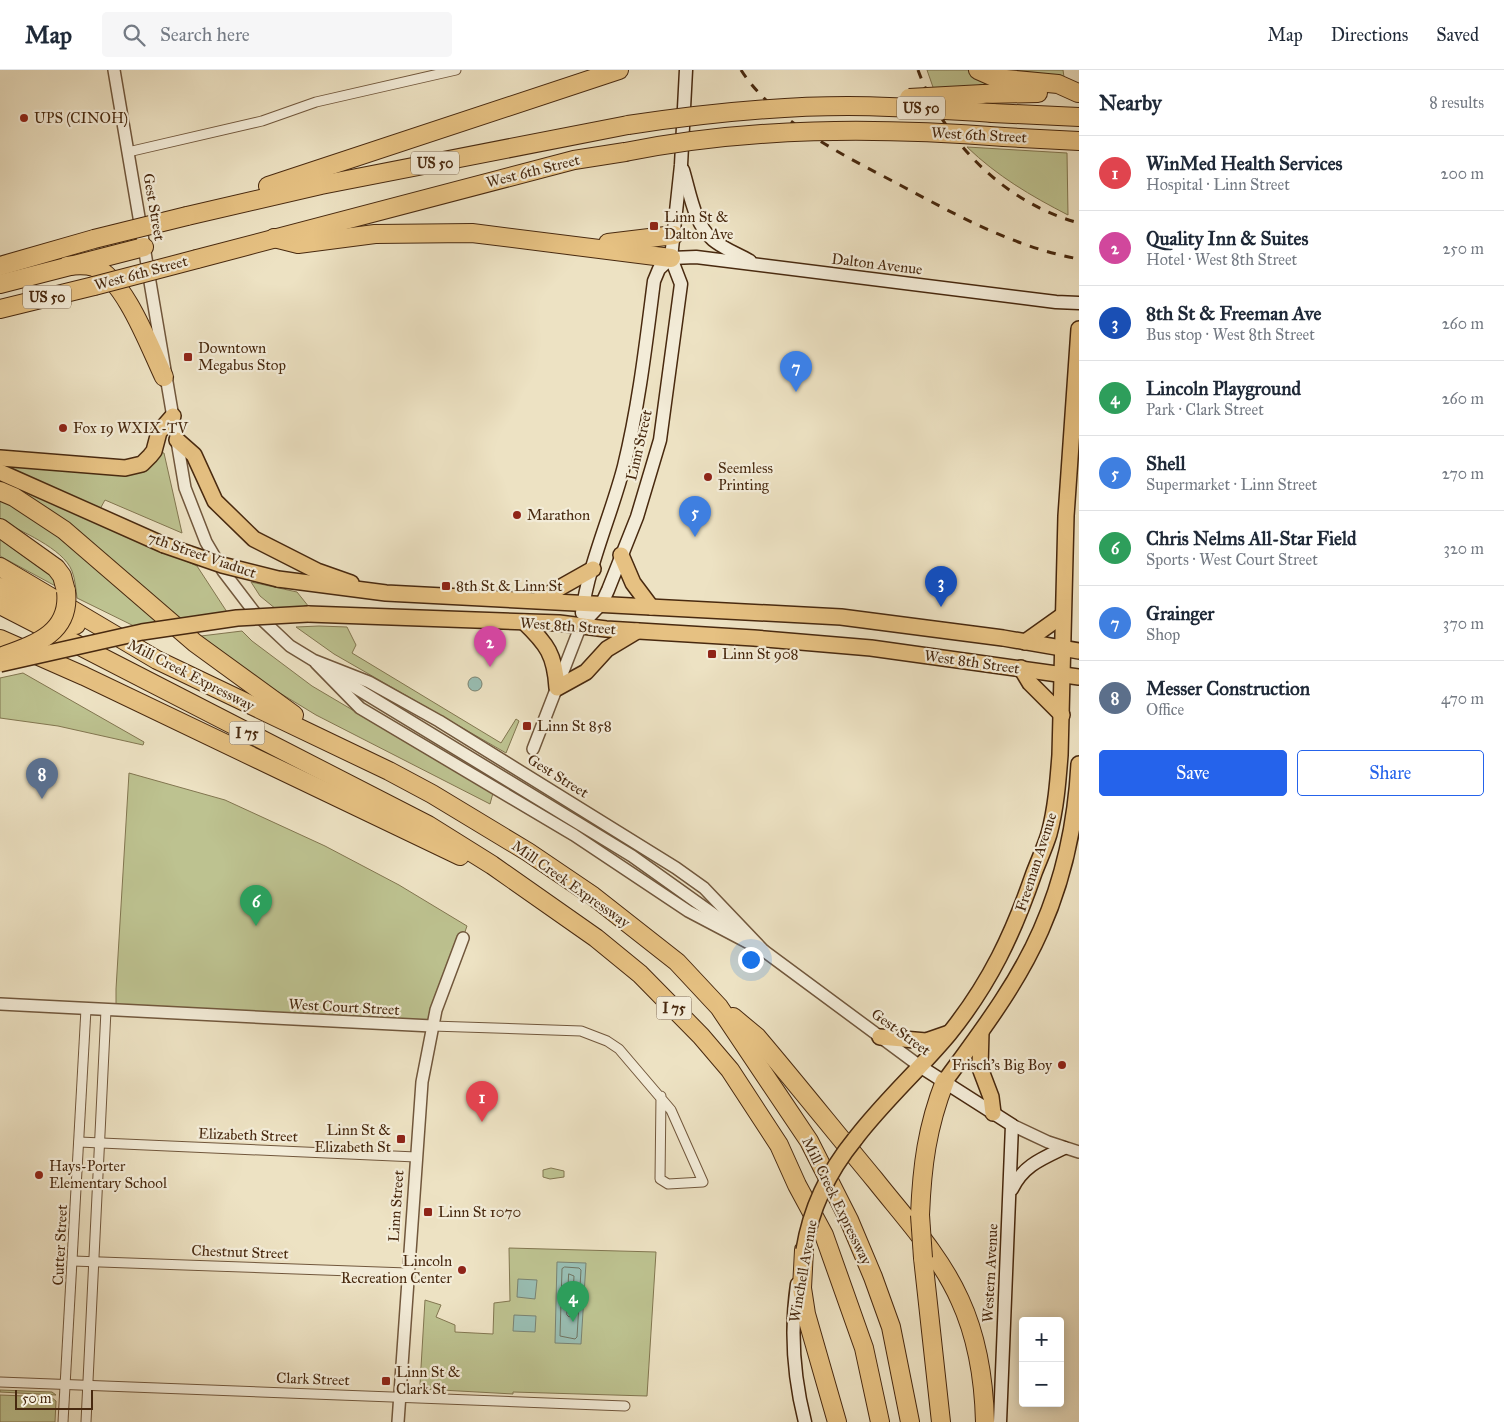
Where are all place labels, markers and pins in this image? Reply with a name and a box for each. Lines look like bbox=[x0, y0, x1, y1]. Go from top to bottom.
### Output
place label: UPS (CINOH) bbox=[34, 109, 128, 128]
marker: UPS (CINOH) bbox=[18, 112, 30, 124]
place label: Linn St & Dalton Ave bbox=[664, 208, 733, 243]
marker: Linn St & Dalton Ave bbox=[648, 220, 660, 232]
place label: Downtown Megabus Stop bbox=[198, 339, 286, 374]
marker: Downtown Megabus Stop bbox=[182, 351, 194, 363]
pin: 7 bbox=[780, 351, 812, 392]
place label: Fox 19 WXIX-TV bbox=[73, 419, 189, 437]
marker: Fox 19 WXIX-TV bbox=[57, 422, 69, 434]
place label: Seemless Printing bbox=[718, 459, 773, 494]
marker: Seemless Printing bbox=[702, 471, 714, 483]
pin: 5 bbox=[679, 496, 711, 537]
place label: Marathon bbox=[527, 506, 590, 524]
marker: Marathon bbox=[511, 509, 523, 521]
pin: 3 bbox=[925, 566, 957, 607]
place label: 8th St & Linn St bbox=[456, 577, 563, 595]
marker: 8th St & Linn St bbox=[440, 580, 452, 592]
pin: 2 bbox=[474, 626, 506, 667]
place label: Linn St 908 bbox=[722, 645, 799, 663]
marker: Linn St 908 bbox=[706, 648, 718, 660]
place label: Linn St 858 bbox=[537, 717, 612, 735]
marker: Linn St 858 bbox=[521, 720, 533, 732]
pin: 8 bbox=[26, 758, 58, 799]
pin: 6 bbox=[240, 885, 272, 926]
place label: Frisch's Big Boy bbox=[952, 1056, 1053, 1074]
marker: Frisch's Big Boy bbox=[1056, 1059, 1068, 1071]
pin: 1 bbox=[466, 1081, 498, 1122]
place label: Linn St & Elizabeth St bbox=[314, 1121, 392, 1156]
marker: Linn St & Elizabeth St bbox=[395, 1133, 407, 1145]
place label: Hays-Porter Elementary School bbox=[49, 1157, 168, 1192]
marker: Hays-Porter Elementary School bbox=[33, 1169, 45, 1181]
place label: Linn St 1070 bbox=[438, 1203, 521, 1221]
marker: Linn St 1070 bbox=[422, 1206, 434, 1218]
place label: Lincoln Recreation Center bbox=[341, 1252, 452, 1287]
marker: Lincoln Recreation Center bbox=[456, 1264, 468, 1276]
pin: 4 bbox=[557, 1281, 589, 1322]
place label: Linn St & Clark St bbox=[396, 1363, 461, 1398]
marker: Linn St & Clark St bbox=[380, 1375, 392, 1387]

